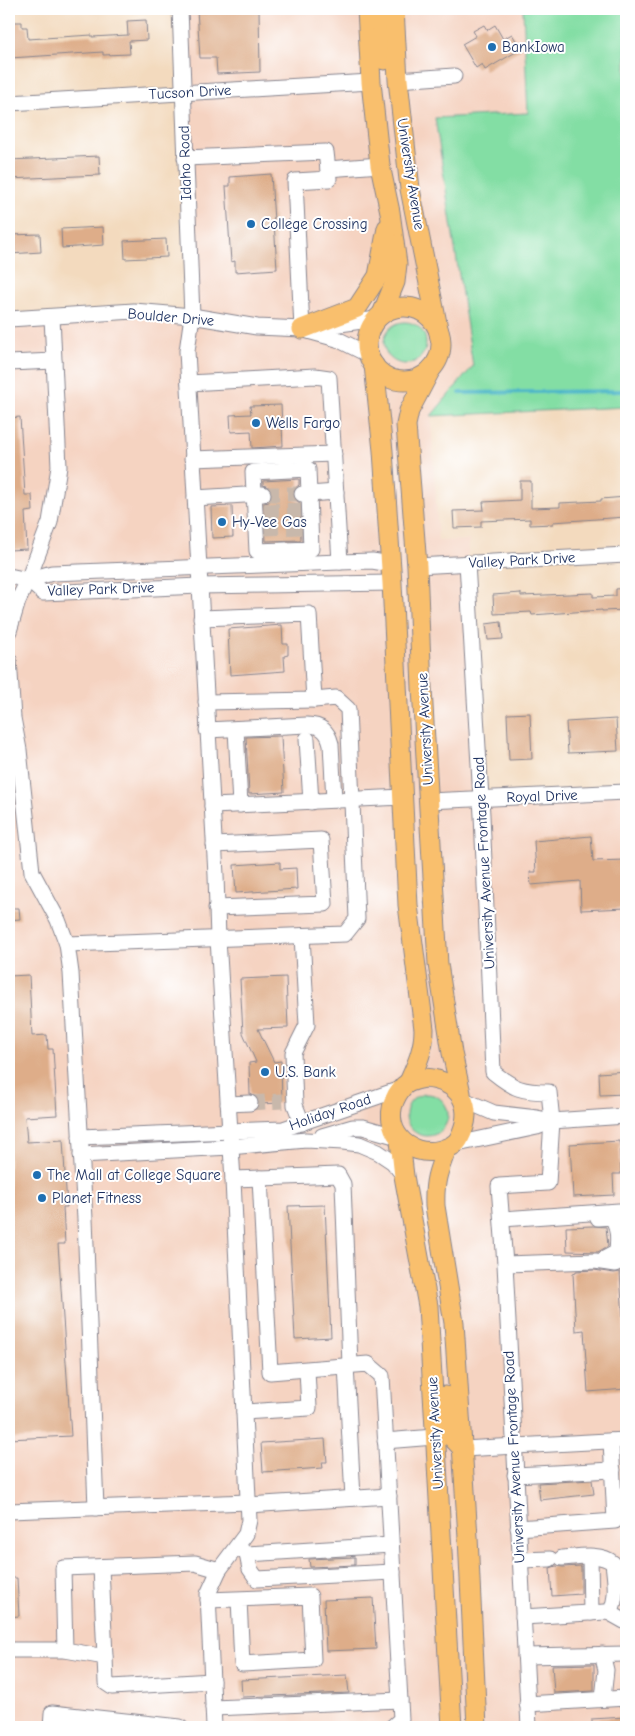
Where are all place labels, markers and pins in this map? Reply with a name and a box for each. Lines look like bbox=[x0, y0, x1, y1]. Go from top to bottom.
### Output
place label: BankIowa bbox=[502, 38, 565, 56]
marker: BankIowa bbox=[486, 41, 498, 53]
place label: College Crossing bbox=[261, 215, 368, 233]
marker: College Crossing bbox=[245, 218, 257, 230]
place label: Wells Fargo bbox=[266, 414, 340, 432]
marker: Wells Fargo bbox=[250, 417, 262, 429]
place label: Hy-Vee Gas bbox=[232, 513, 307, 531]
marker: Hy-Vee Gas bbox=[216, 516, 228, 528]
place label: U.S. Bank bbox=[275, 1063, 337, 1081]
marker: U.S. Bank bbox=[259, 1066, 271, 1078]
place label: The Mall at College Square bbox=[47, 1166, 221, 1184]
marker: The Mall at College Square bbox=[31, 1169, 43, 1181]
place label: Planet Fitness bbox=[52, 1189, 141, 1207]
marker: Planet Fitness bbox=[36, 1192, 48, 1204]

